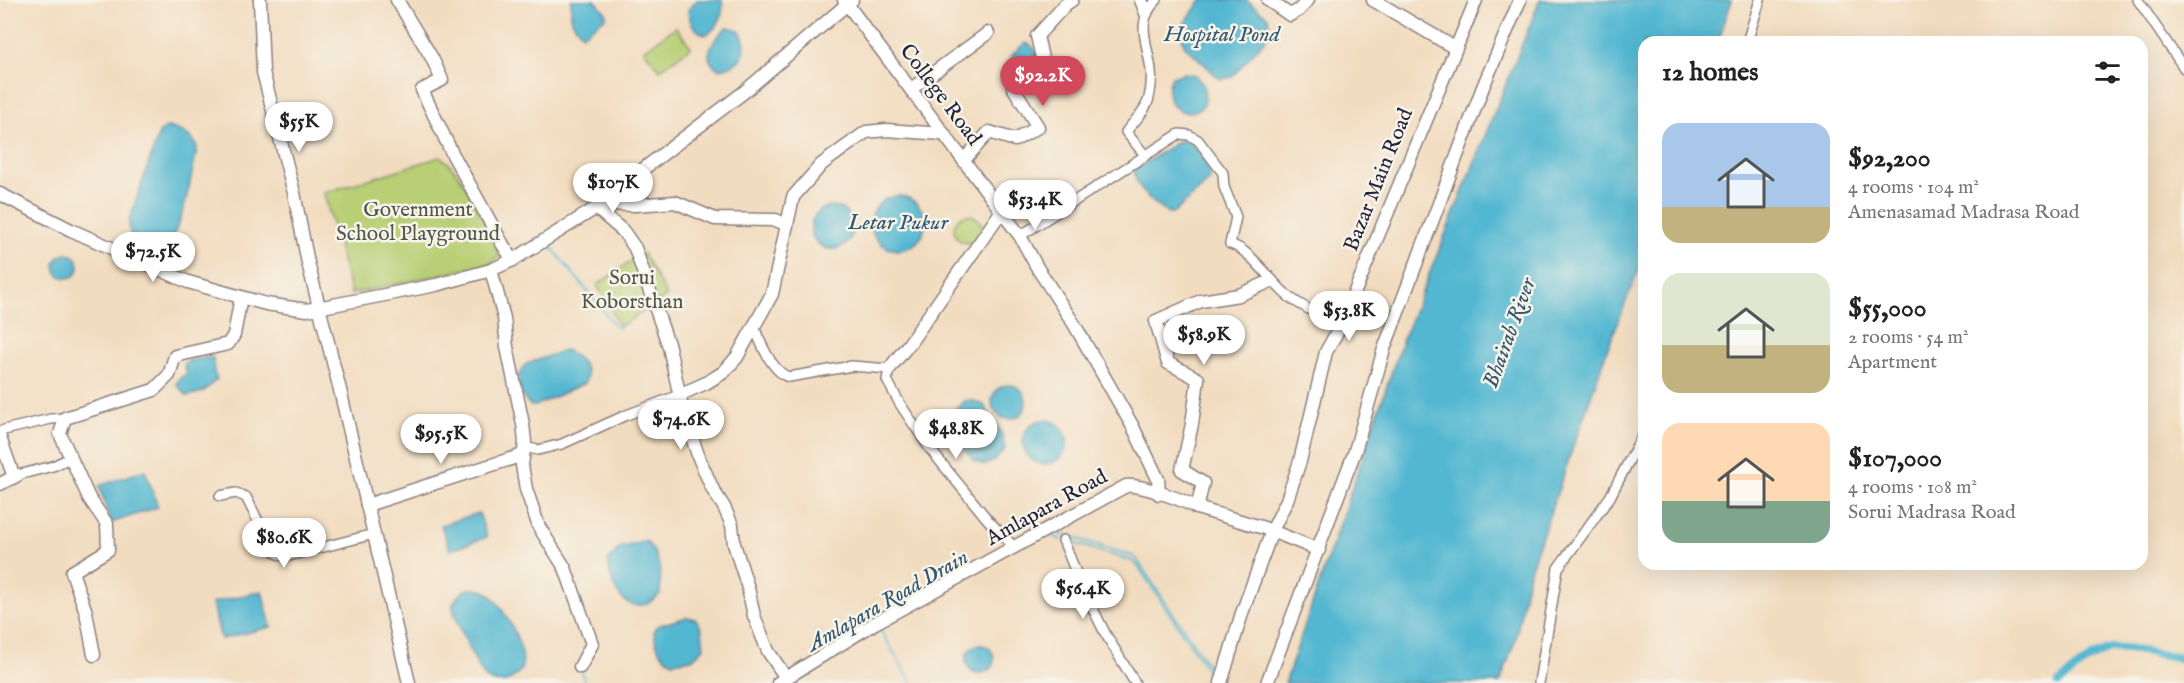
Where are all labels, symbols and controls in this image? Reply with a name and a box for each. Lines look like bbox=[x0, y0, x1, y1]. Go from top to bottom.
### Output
water label: Hospital Pond bbox=[1163, 21, 1282, 49]
street label: College Road bbox=[893, 39, 987, 152]
pin: $92.2K bbox=[994, 56, 1092, 107]
text: 12 homes bbox=[1662, 56, 1758, 89]
icon: filters bbox=[2091, 56, 2124, 89]
text: $92.2K bbox=[1014, 63, 1072, 88]
pin: $55K bbox=[263, 102, 335, 153]
street label: Bazar Main Road bbox=[1338, 104, 1420, 255]
text: $55K bbox=[279, 109, 319, 134]
text: $92,200 bbox=[1848, 142, 1931, 175]
icon: home bbox=[1710, 147, 1782, 219]
pin: $107K bbox=[571, 163, 655, 214]
text: $107K bbox=[587, 170, 639, 195]
text: 4 rooms · 104 m² bbox=[1848, 175, 1979, 200]
pin: $53.4K bbox=[986, 180, 1084, 231]
text: $53.4K bbox=[1008, 187, 1062, 212]
park label: Government School Playground bbox=[336, 197, 501, 248]
text: Amenasamad Madrasa Road bbox=[1848, 200, 2080, 225]
water label: Letar Pukur bbox=[847, 209, 949, 237]
pin: $72.5K bbox=[104, 232, 202, 283]
text: $72.5K bbox=[125, 239, 181, 264]
park label: Sorui Koborsthan bbox=[581, 265, 683, 316]
water label: Bhairab River bbox=[1477, 273, 1543, 392]
pin: $53.8K bbox=[1300, 291, 1398, 342]
text: $55,000 bbox=[1848, 292, 1926, 325]
icon: home bbox=[1710, 297, 1782, 369]
text: $53.8K bbox=[1323, 298, 1375, 323]
pin: $58.9K bbox=[1155, 315, 1253, 366]
text: $58.9K bbox=[1177, 322, 1231, 347]
text: 2 rooms · 54 m² bbox=[1848, 325, 1969, 350]
text: Apartment bbox=[1848, 350, 1937, 375]
pin: $74.6K bbox=[632, 400, 730, 451]
text: $74.6K bbox=[652, 407, 710, 432]
pin: $48.8K bbox=[907, 409, 1005, 460]
pin: $95.5K bbox=[392, 414, 490, 465]
text: $48.8K bbox=[928, 416, 984, 441]
text: $95.5K bbox=[414, 421, 468, 446]
text: $107,000 bbox=[1848, 442, 1942, 475]
icon: home bbox=[1710, 447, 1782, 519]
street label: Amlapara Road bbox=[981, 463, 1113, 553]
text: 4 rooms · 108 m² bbox=[1848, 475, 1977, 500]
text: Sorui Madrasa Road bbox=[1848, 500, 2016, 525]
pin: $80.6K bbox=[235, 518, 333, 569]
text: $80.6K bbox=[256, 525, 312, 550]
water label: Amlapara Road Drain bbox=[801, 543, 974, 660]
pin: $56.4K bbox=[1034, 569, 1132, 620]
text: $56.4K bbox=[1055, 576, 1111, 601]

